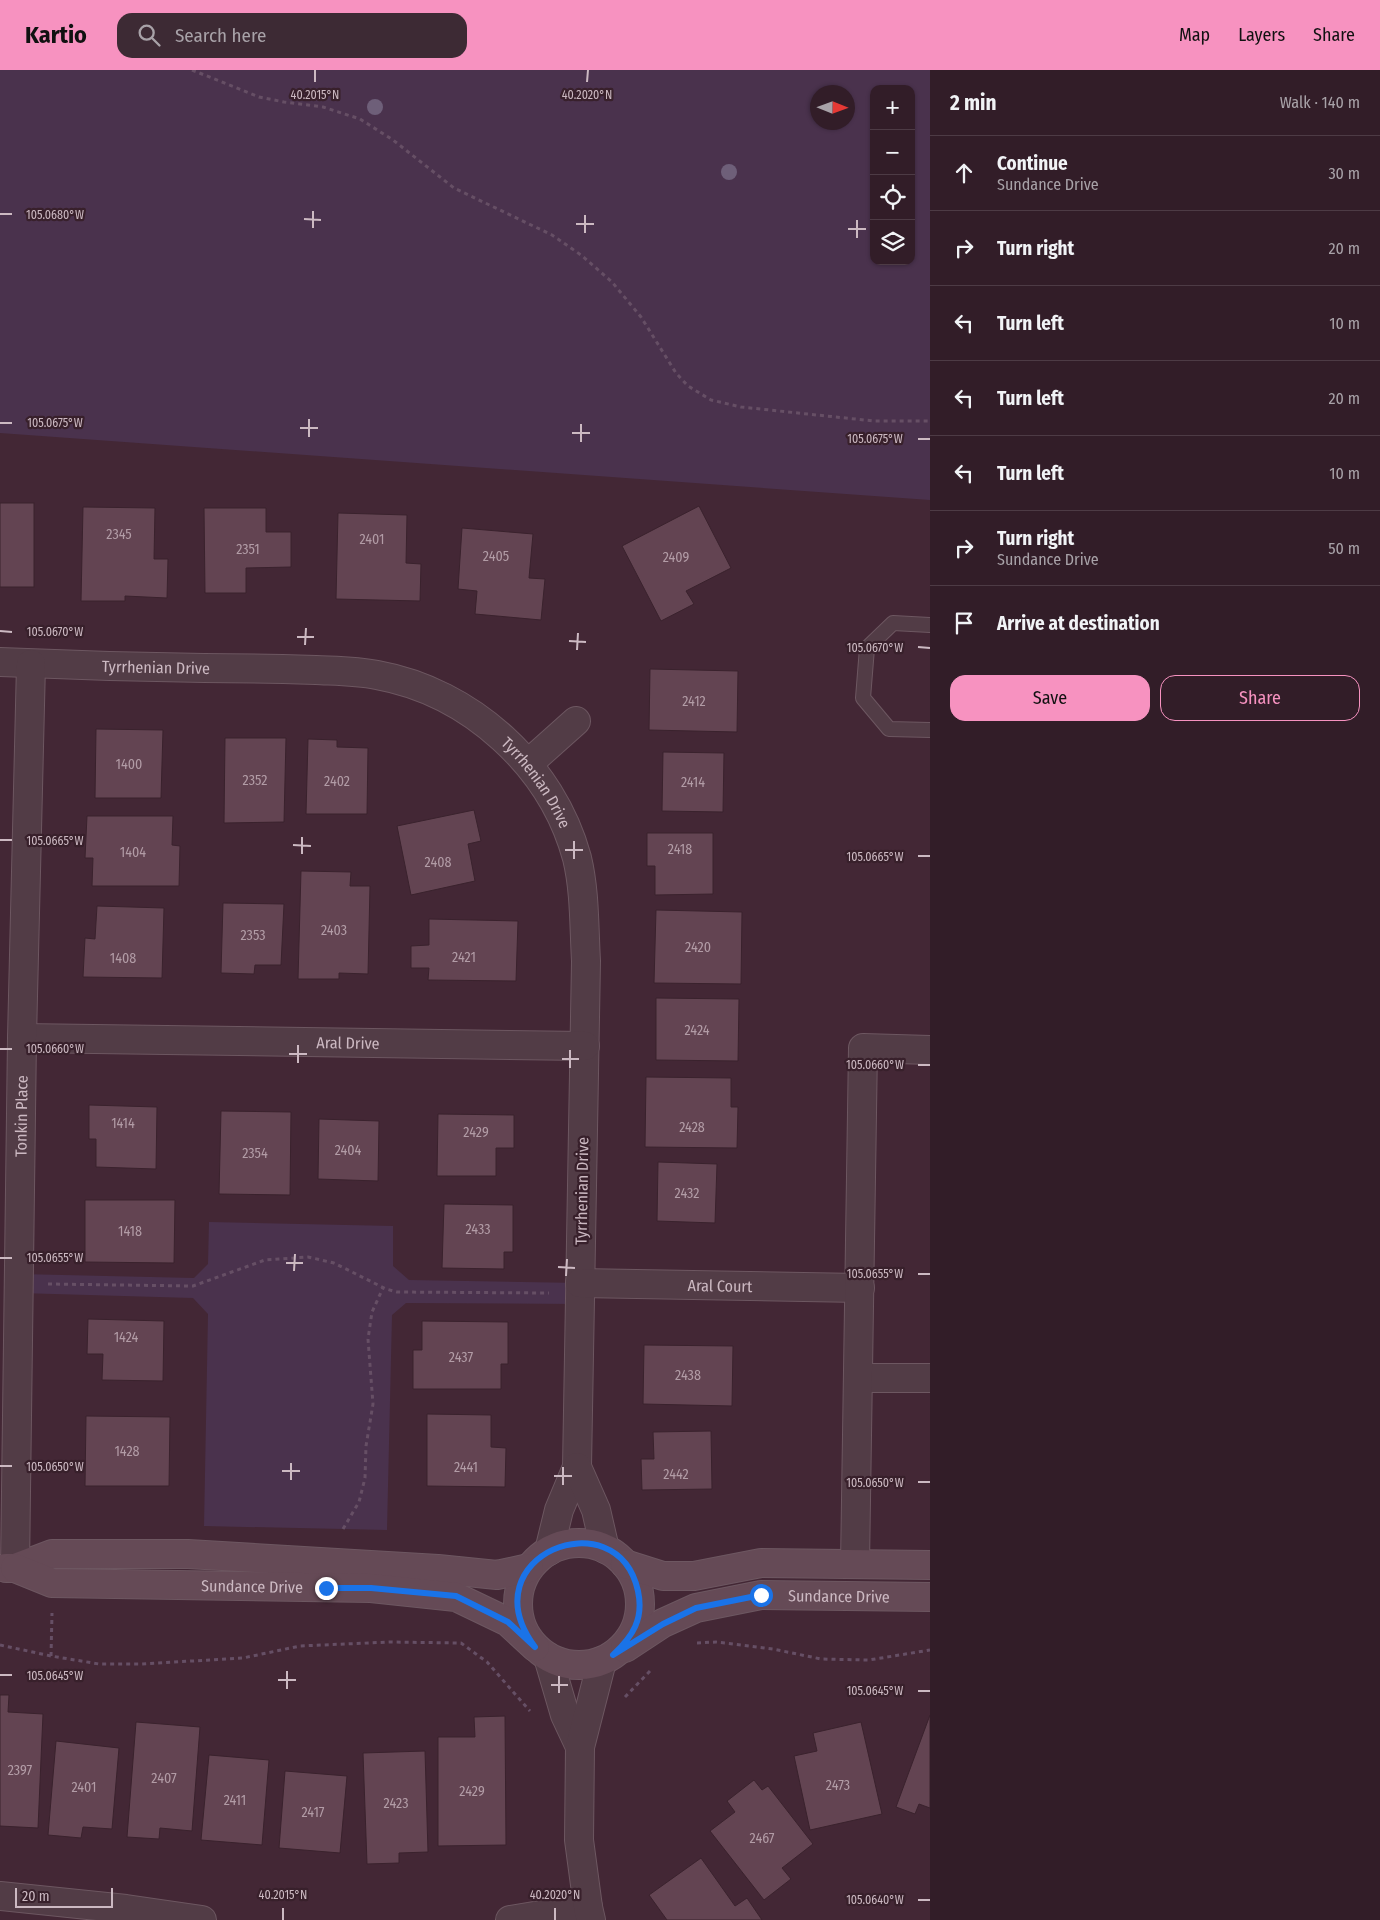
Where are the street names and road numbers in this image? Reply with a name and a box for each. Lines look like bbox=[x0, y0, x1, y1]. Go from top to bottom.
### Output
street label: Tyrrhenian Drive bbox=[102, 656, 210, 678]
street label: Tyrrhenian Drive bbox=[498, 733, 575, 831]
street label: Aral Drive bbox=[316, 1033, 380, 1053]
street label: Tonkin Place bbox=[11, 1075, 31, 1157]
street label: Tyrrhenian Drive bbox=[572, 1137, 592, 1245]
street label: Aral Court bbox=[687, 1275, 753, 1296]
street label: Sundance Drive bbox=[201, 1576, 303, 1596]
street label: Sundance Drive bbox=[788, 1586, 890, 1606]

